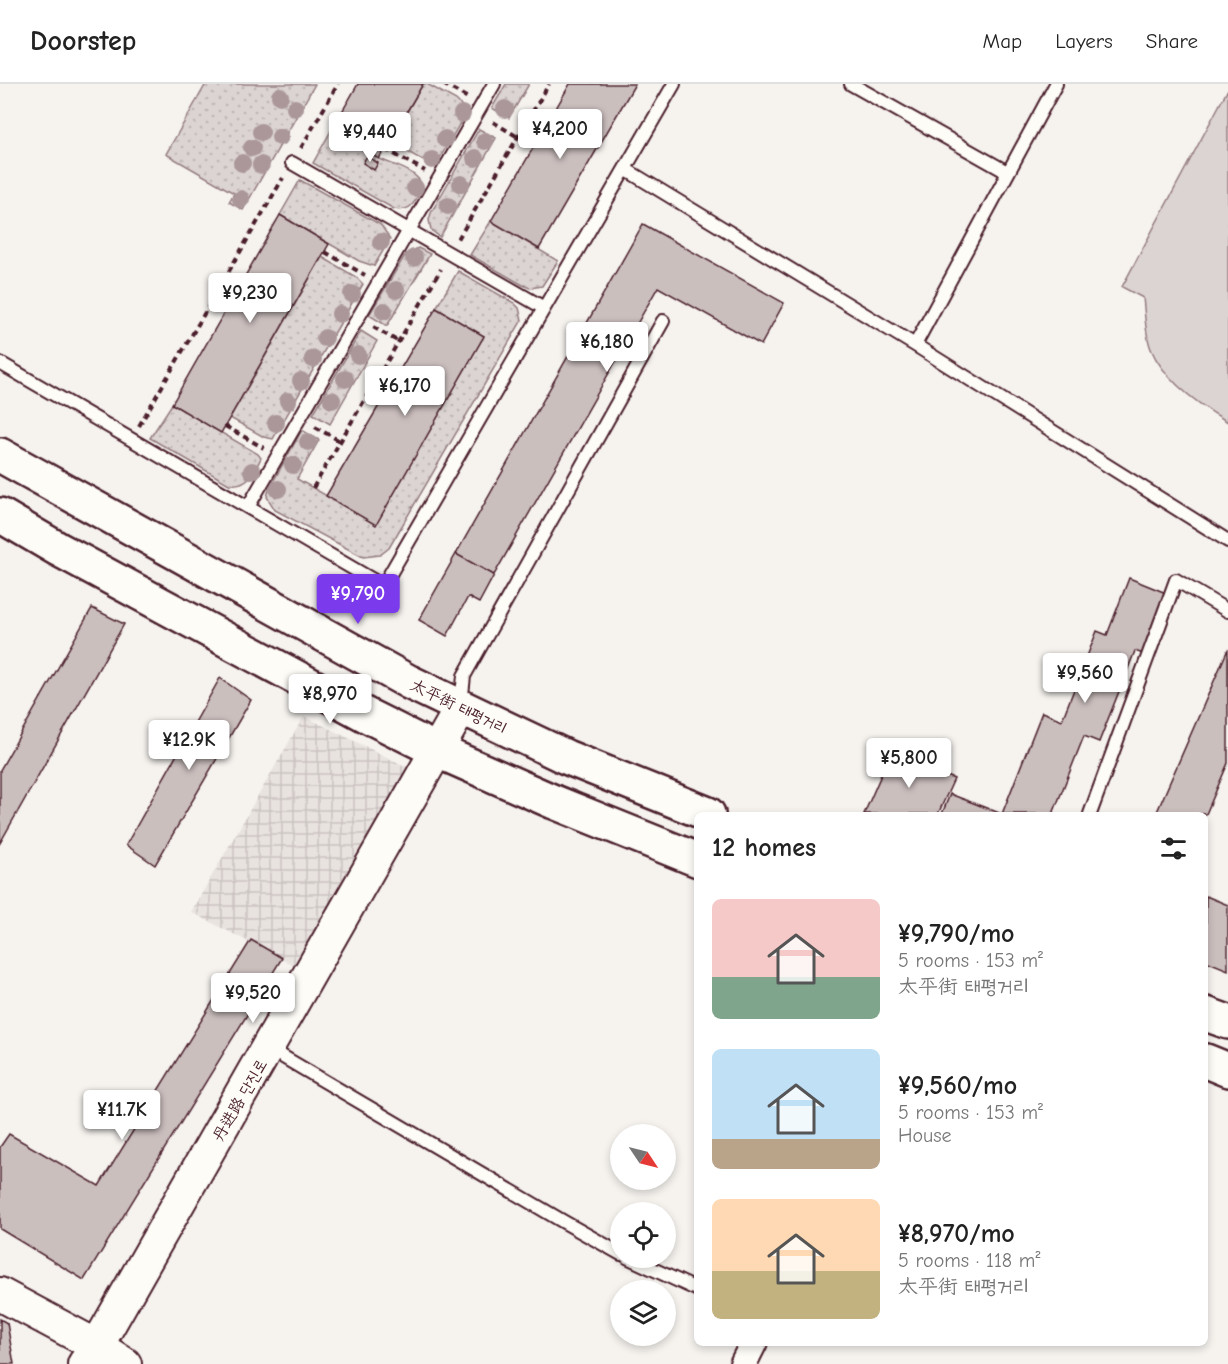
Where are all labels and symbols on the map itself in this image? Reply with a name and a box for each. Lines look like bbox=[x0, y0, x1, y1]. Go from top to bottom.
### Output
pin: ¥4,200 bbox=[511, 109, 609, 160]
pin: ¥9,440 bbox=[321, 112, 419, 163]
pin: ¥9,230 bbox=[201, 273, 299, 324]
pin: ¥6,180 bbox=[558, 322, 656, 373]
pin: ¥6,170 bbox=[356, 366, 454, 417]
pin: ¥9,790 bbox=[309, 574, 407, 625]
pin: ¥9,560 bbox=[1036, 653, 1134, 704]
pin: ¥8,970 bbox=[281, 674, 379, 725]
street label: 太平街 태평거리 bbox=[407, 676, 510, 738]
pin: ¥12.9K bbox=[140, 720, 238, 771]
pin: ¥5,800 bbox=[860, 738, 958, 789]
pin: ¥9,520 bbox=[204, 973, 302, 1024]
street label: 丹进路 단진로 bbox=[209, 1056, 271, 1145]
pin: ¥11.7K bbox=[73, 1090, 171, 1141]
north arrow bbox=[610, 1124, 676, 1190]

